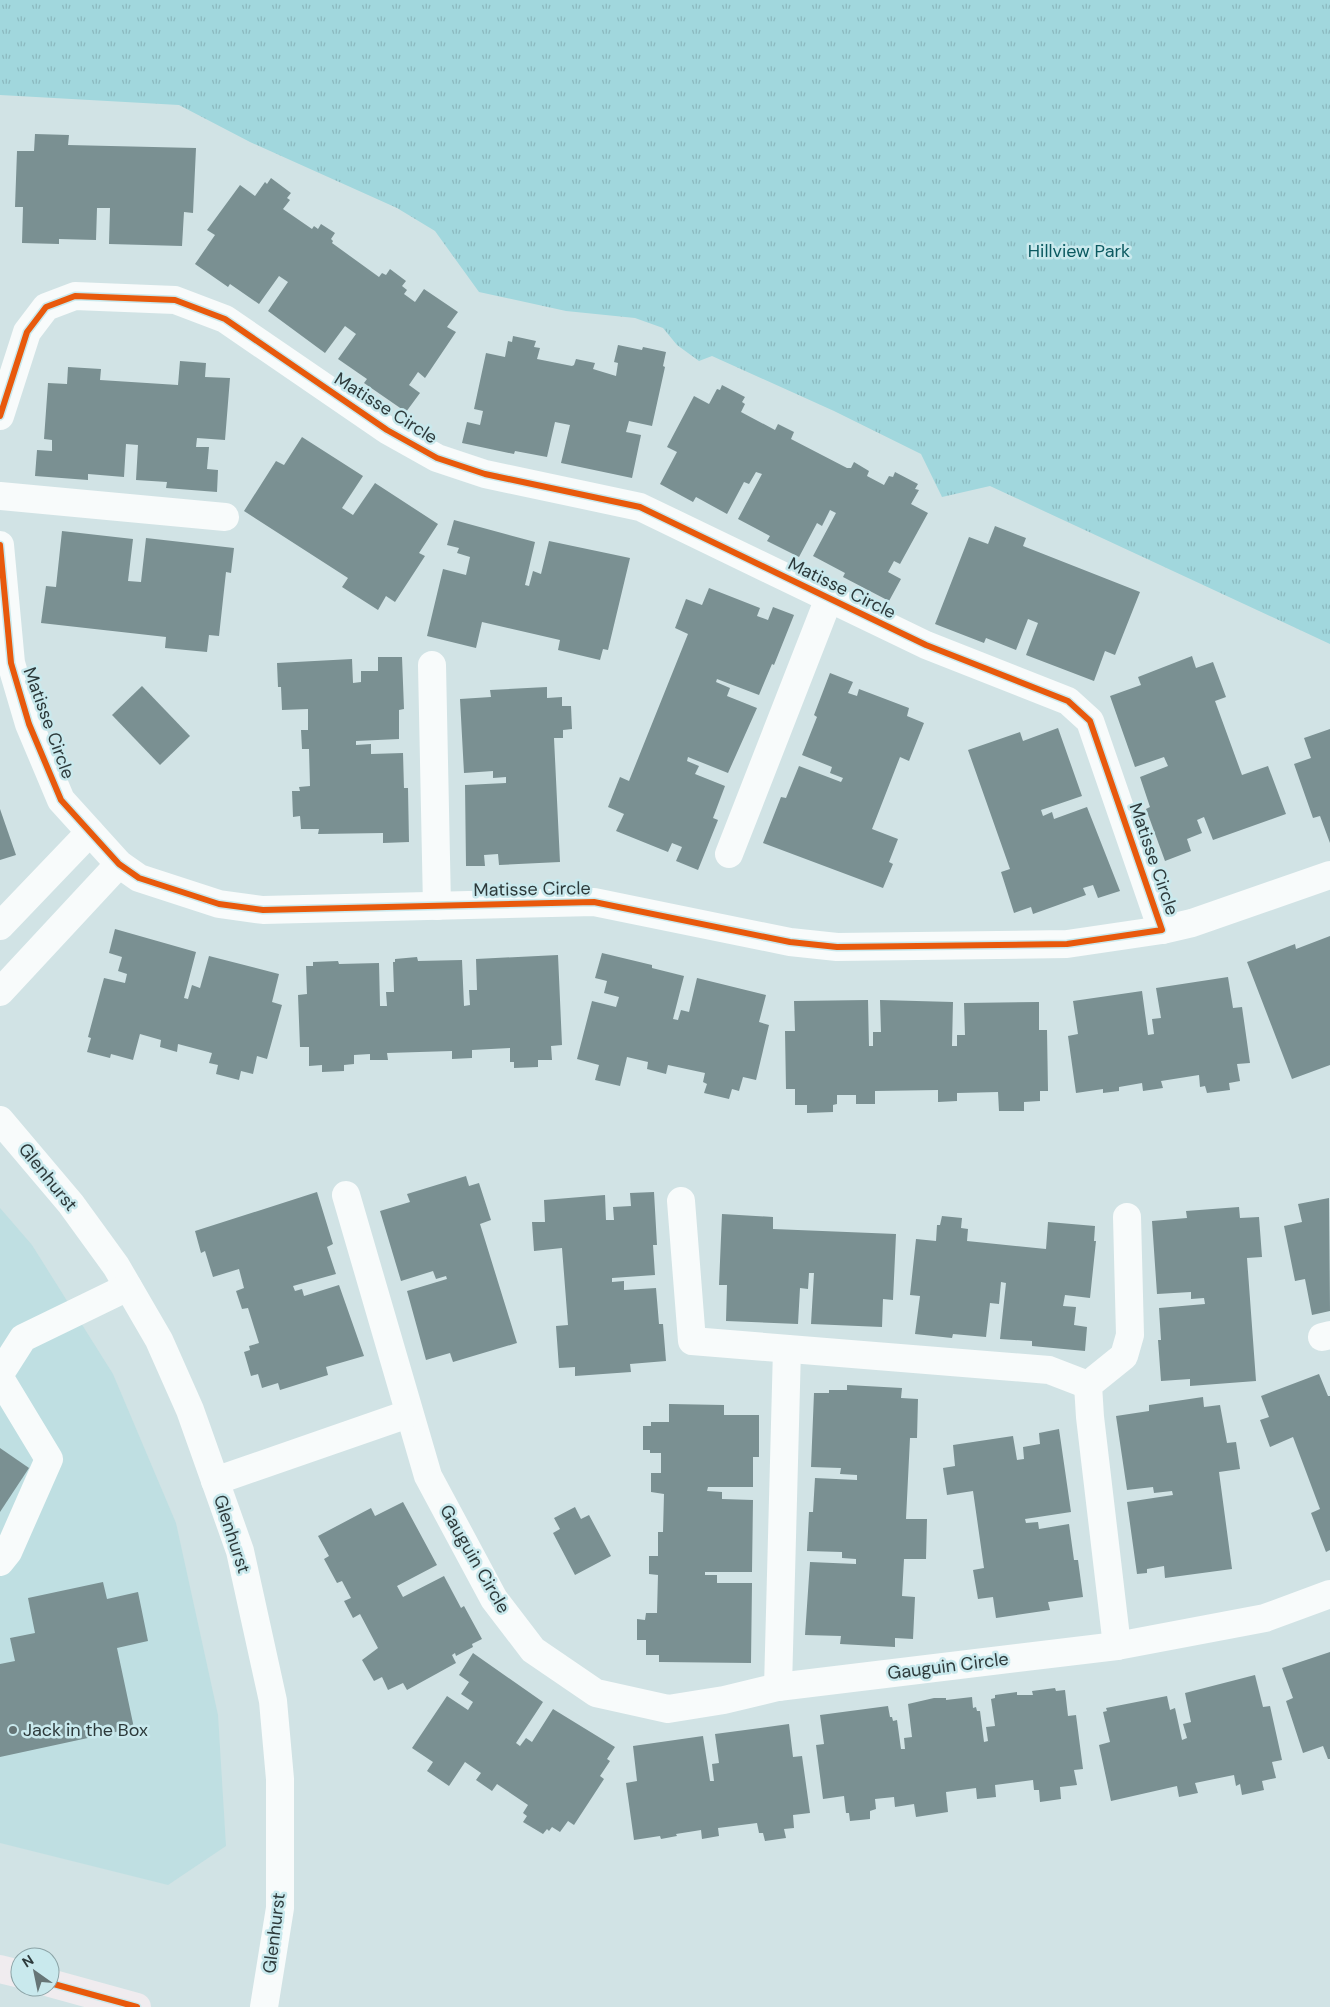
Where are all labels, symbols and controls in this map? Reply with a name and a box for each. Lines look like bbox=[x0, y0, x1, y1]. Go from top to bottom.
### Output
park label: Hillview Park bbox=[1028, 239, 1130, 263]
street label: Matisse Circle bbox=[330, 367, 442, 449]
street label: Matisse Circle bbox=[784, 552, 900, 624]
street label: Matisse Circle bbox=[18, 664, 80, 782]
street label: Matisse Circle bbox=[1124, 800, 1184, 918]
street label: Matisse Circle bbox=[473, 876, 591, 902]
street label: Glenhurst bbox=[13, 1138, 83, 1216]
street label: Glenhurst bbox=[208, 1492, 256, 1576]
street label: Gauguin Circle bbox=[434, 1500, 516, 1618]
street label: Gauguin Circle bbox=[886, 1647, 1010, 1685]
place label: Jack in the Box bbox=[23, 1718, 148, 1742]
marker: Jack in the Box bbox=[7, 1724, 19, 1736]
street label: Glenhurst bbox=[257, 1891, 291, 1975]
north arrow bbox=[10, 1947, 60, 1997]
text: N bbox=[19, 1951, 37, 1971]

